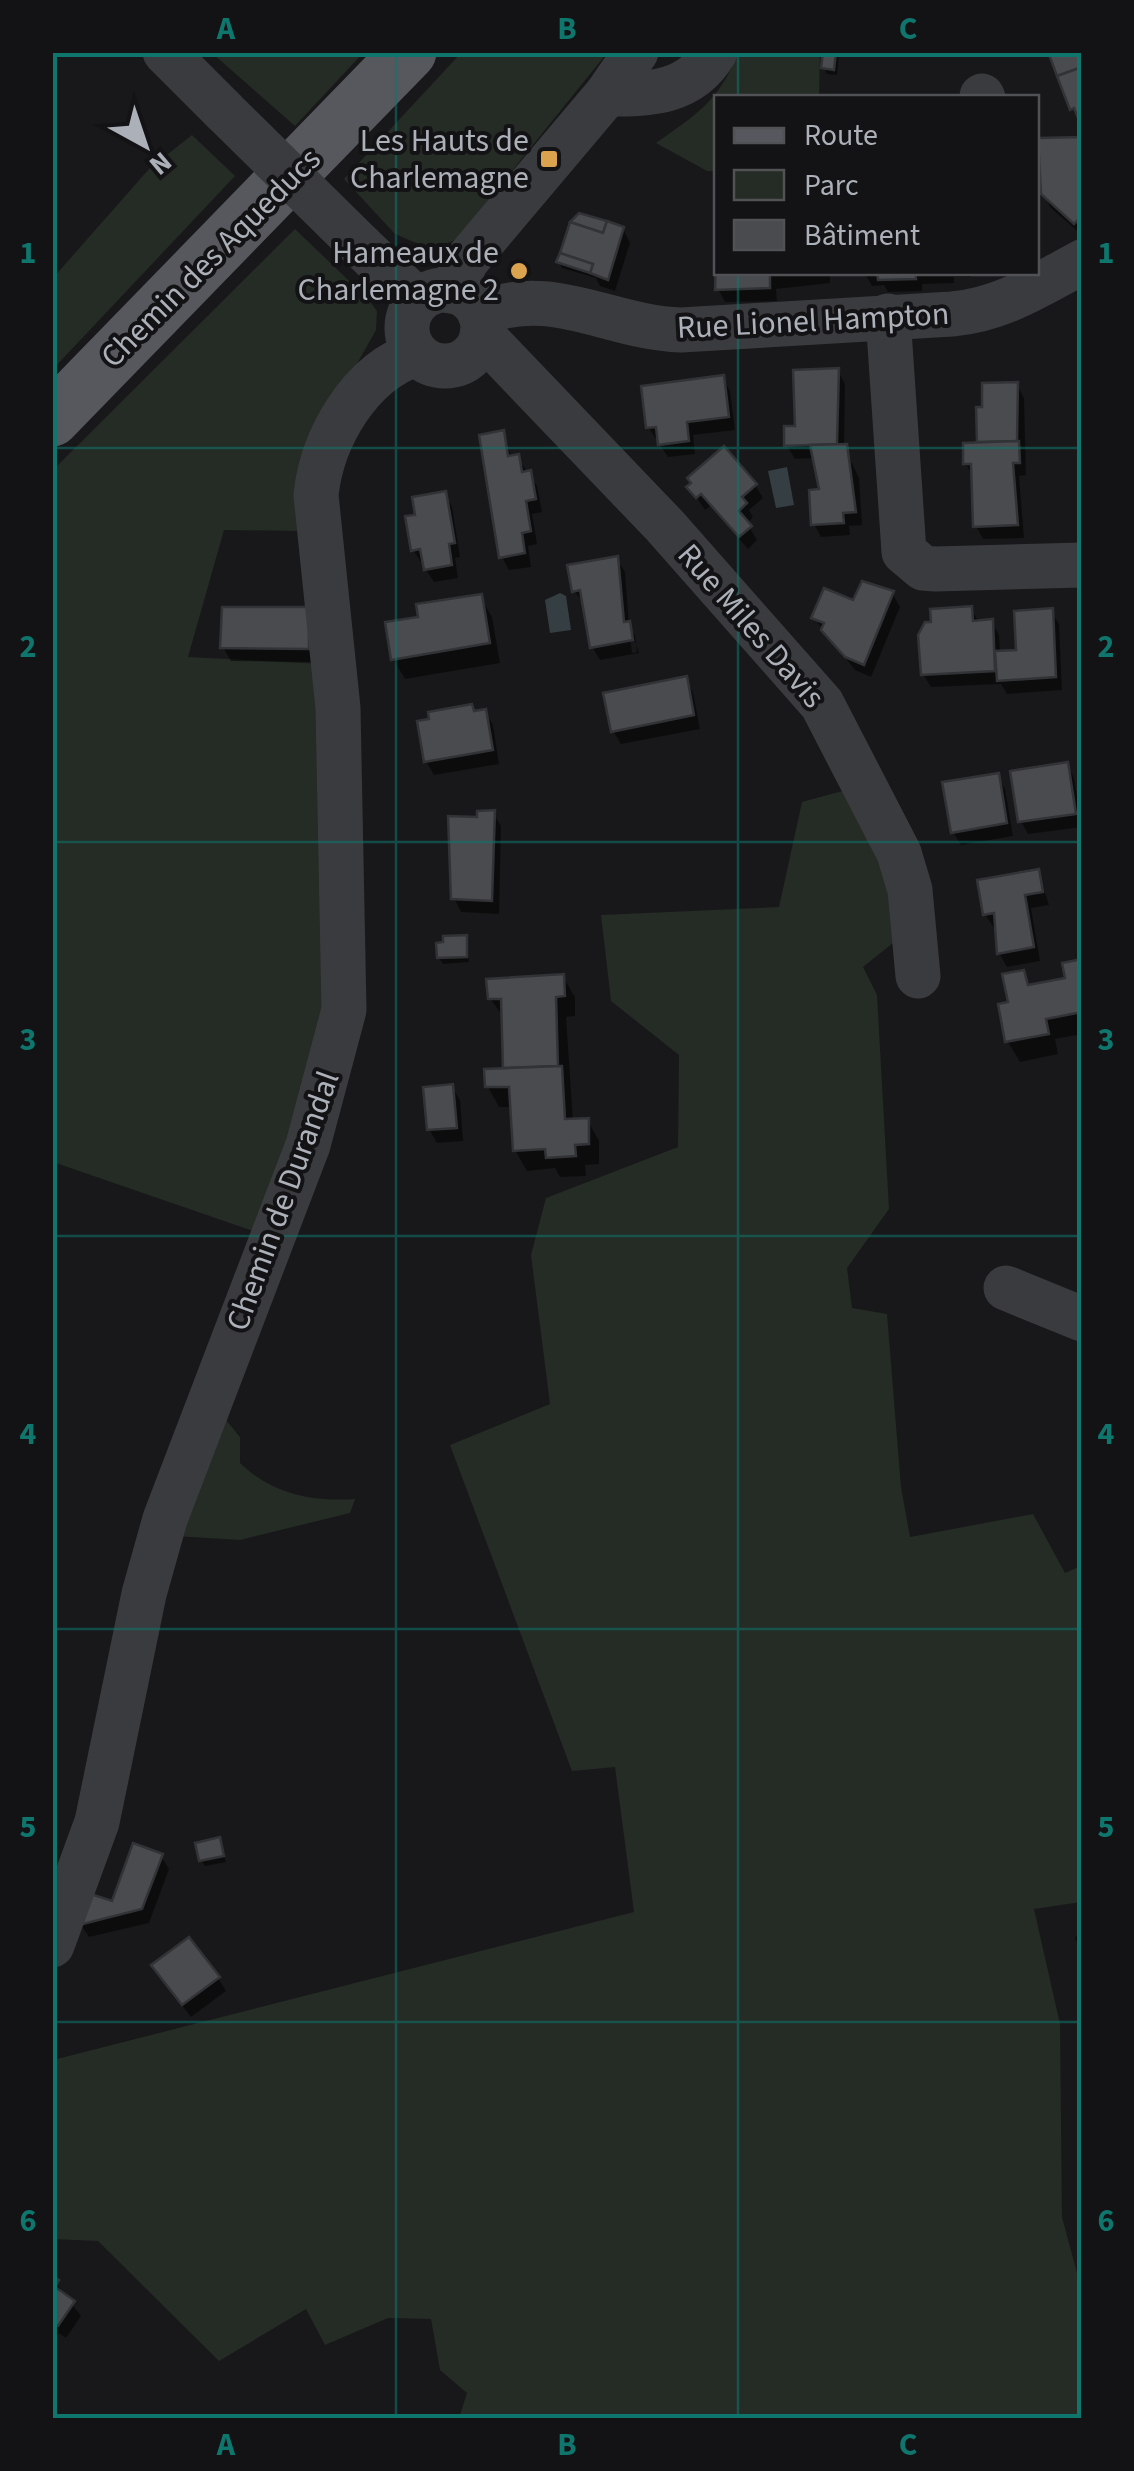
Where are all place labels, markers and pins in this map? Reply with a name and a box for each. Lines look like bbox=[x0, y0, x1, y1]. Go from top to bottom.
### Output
place label: Les Hauts de Charlemagne bbox=[350, 118, 529, 201]
marker: Les Hauts de Charlemagne bbox=[538, 148, 560, 170]
place label: Hameaux de Charlemagne 2 bbox=[298, 230, 499, 313]
marker: Hameaux de Charlemagne 2 bbox=[508, 260, 530, 282]

